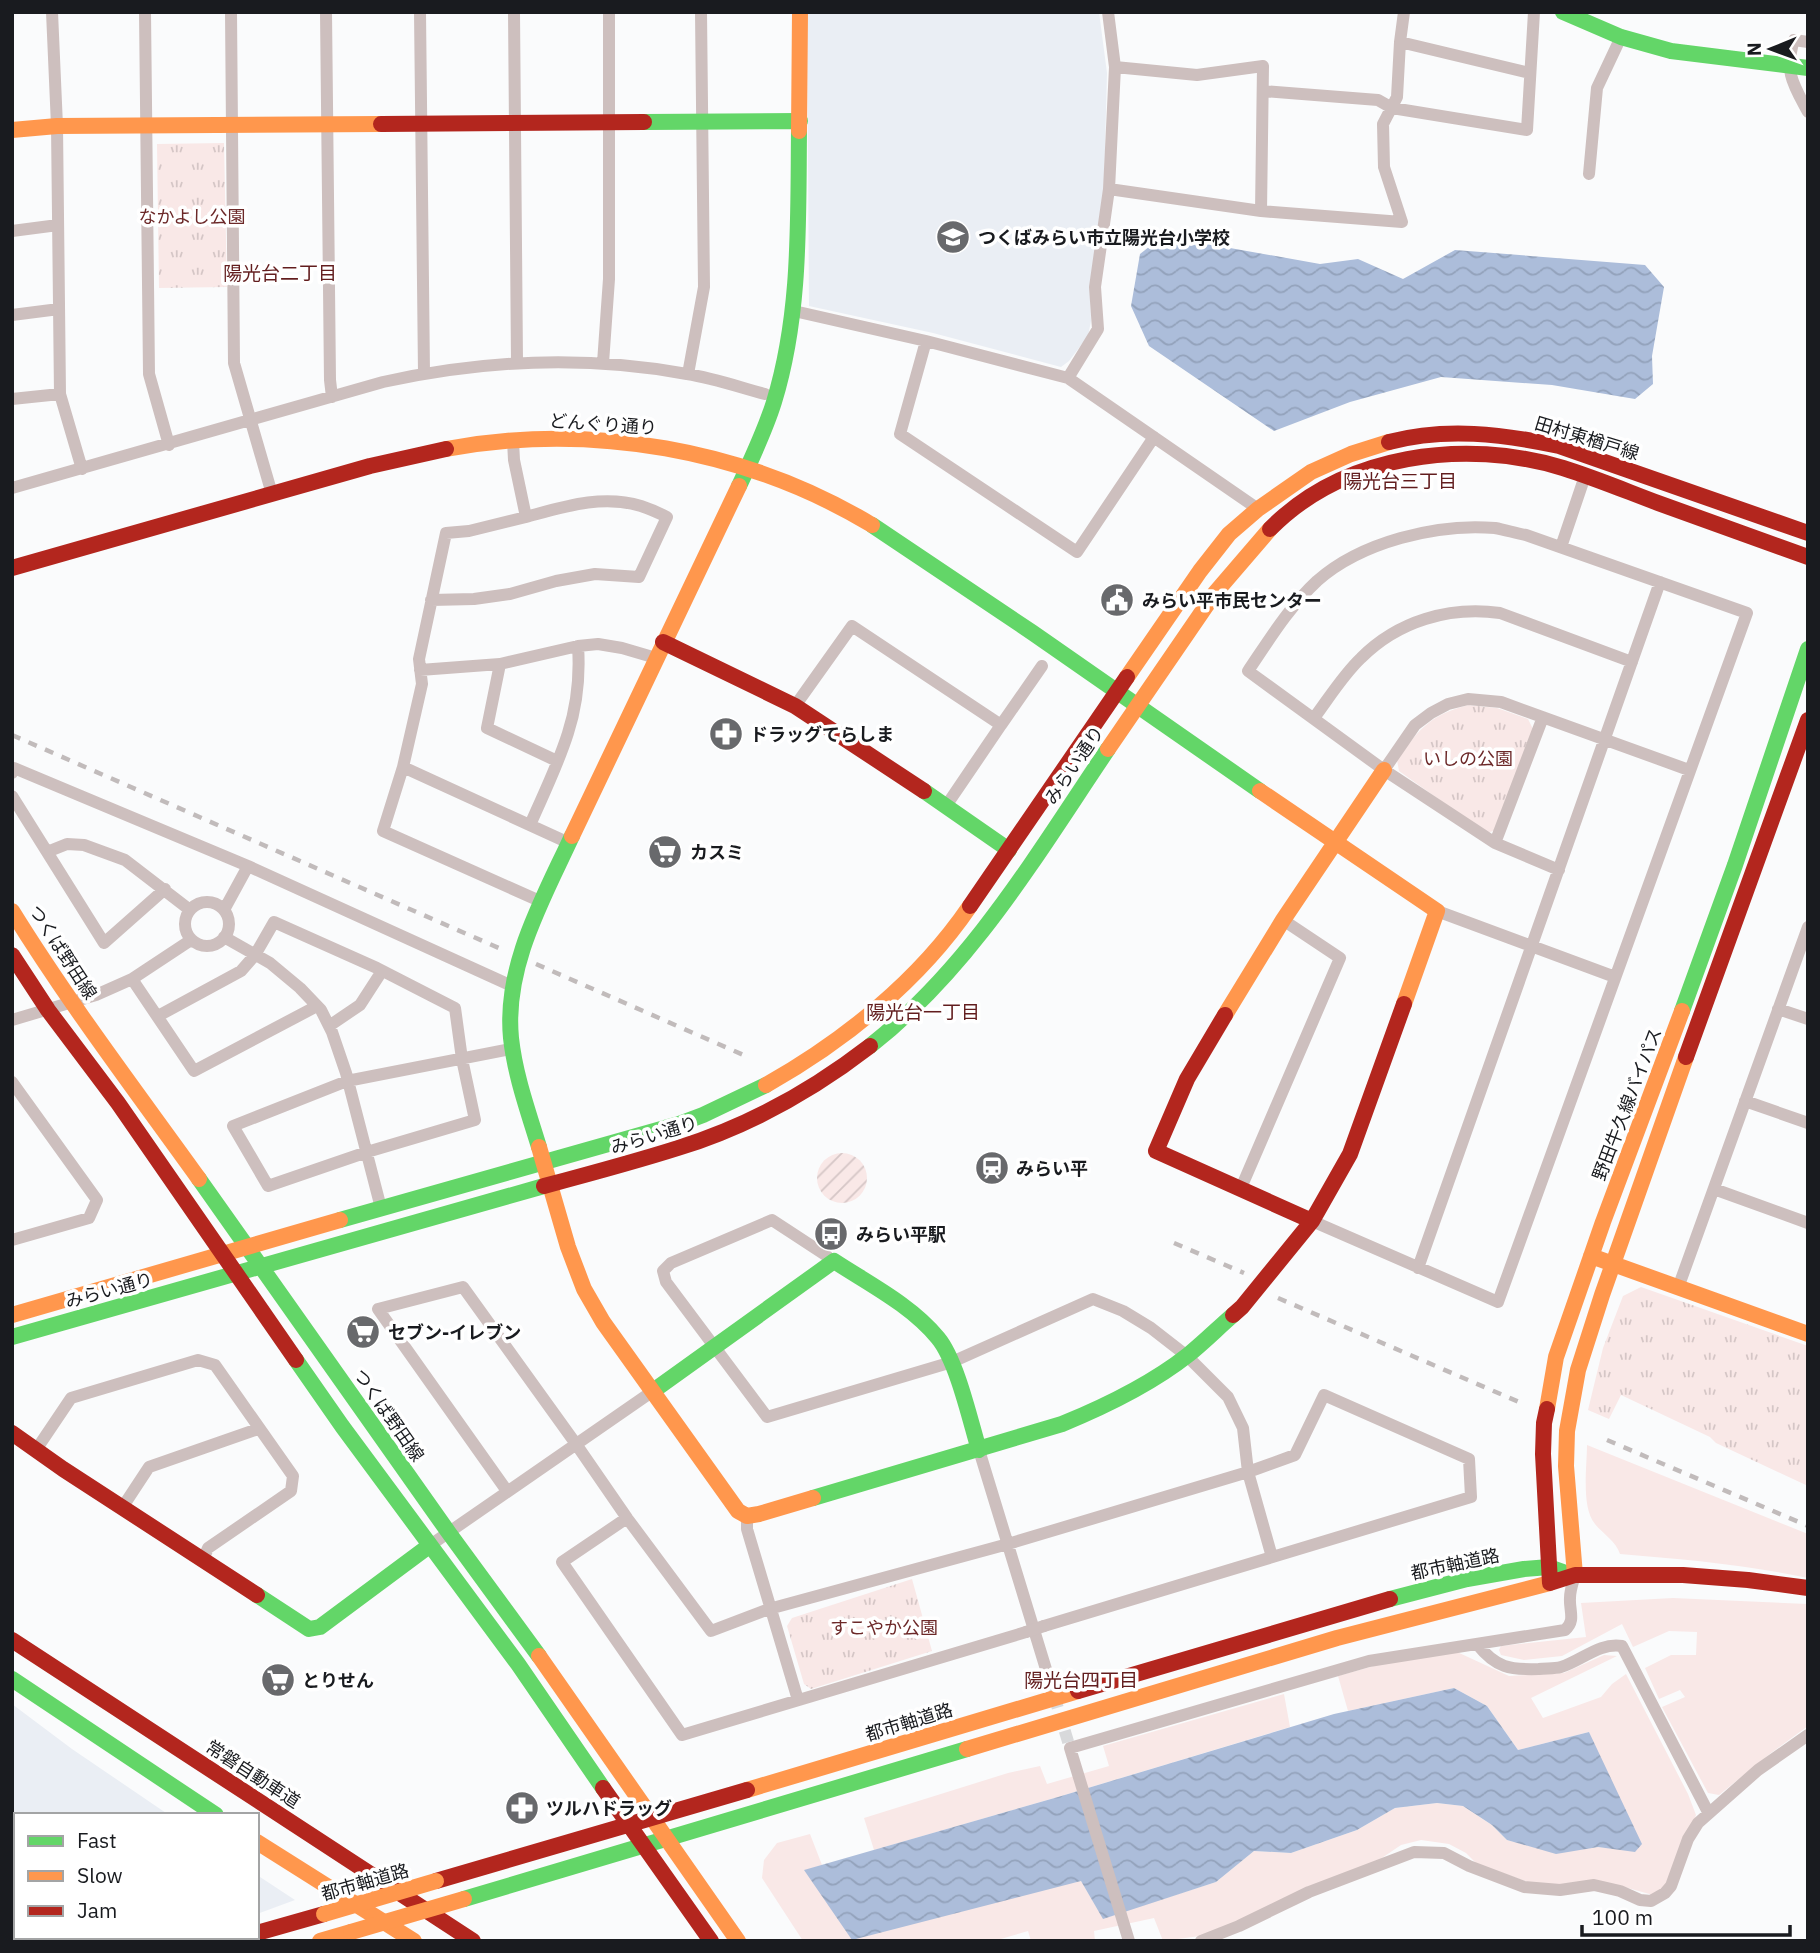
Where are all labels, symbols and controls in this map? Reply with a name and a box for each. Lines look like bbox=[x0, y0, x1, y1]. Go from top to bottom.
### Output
north arrow bbox=[1736, 14, 1806, 84]
text: N bbox=[1742, 42, 1766, 56]
park label: なかよし公園 bbox=[138, 205, 246, 228]
school or university icon: つくばみらい市立陽光台小学校 bbox=[934, 218, 972, 256]
place label: つくばみらい市立陽光台小学校 bbox=[978, 226, 1230, 249]
district label: 陽光台二丁目 bbox=[223, 261, 337, 285]
street label: どんぐり通り bbox=[548, 409, 658, 439]
street label: 田村東楢戸線 bbox=[1532, 411, 1642, 465]
district label: 陽光台三丁目 bbox=[1343, 469, 1457, 493]
public building icon: みらい平市民センター bbox=[1098, 581, 1136, 619]
place label: みらい平市民センター bbox=[1142, 589, 1322, 612]
pharmacy icon: ドラッグてらしま bbox=[707, 715, 745, 753]
street label: みらい通り bbox=[1039, 721, 1109, 809]
place label: ドラッグてらしま bbox=[750, 723, 894, 746]
park label: いしの公園 bbox=[1423, 747, 1513, 770]
supermarket icon: カスミ bbox=[646, 833, 684, 871]
place label: カスミ bbox=[690, 841, 744, 864]
street label: つくば野田線 bbox=[24, 900, 102, 1004]
district label: 陽光台一丁目 bbox=[866, 1000, 980, 1024]
street label: 野田牛久線バイパス bbox=[1587, 1024, 1667, 1184]
street label: みらい通り bbox=[608, 1111, 700, 1159]
station icon: みらい平 bbox=[973, 1149, 1011, 1187]
place label: みらい平 bbox=[1016, 1157, 1088, 1180]
bus stop icon: みらい平駅 bbox=[812, 1215, 850, 1253]
place label: みらい平駅 bbox=[856, 1223, 946, 1246]
street label: みらい通り bbox=[63, 1267, 155, 1313]
supermarket icon: セブン-イレブン bbox=[344, 1313, 382, 1351]
place label: セブン-イレブン bbox=[388, 1321, 521, 1344]
street label: つくば野田線 bbox=[349, 1364, 429, 1466]
street label: 都市軸道路 bbox=[1409, 1543, 1501, 1585]
park label: すこやか公園 bbox=[830, 1616, 938, 1639]
supermarket icon: とりせん bbox=[259, 1661, 297, 1699]
district label: 陽光台四丁目 bbox=[1024, 1668, 1138, 1692]
place label: とりせん bbox=[302, 1669, 374, 1692]
street label: 都市軸道路 bbox=[863, 1698, 955, 1746]
street label: 常磐自動車道 bbox=[201, 1735, 305, 1813]
pharmacy icon: ツルハドラッグ bbox=[503, 1789, 541, 1827]
place label: ツルハドラッグ bbox=[546, 1797, 672, 1820]
legend bbox=[14, 1813, 259, 1939]
text: Fast bbox=[77, 1826, 117, 1854]
street label: 都市軸道路 bbox=[319, 1859, 411, 1905]
text: Slow bbox=[77, 1861, 123, 1889]
scale bar bbox=[1582, 1894, 1790, 1938]
text: Jam bbox=[77, 1896, 117, 1924]
text: 100 m bbox=[1592, 1903, 1653, 1931]

